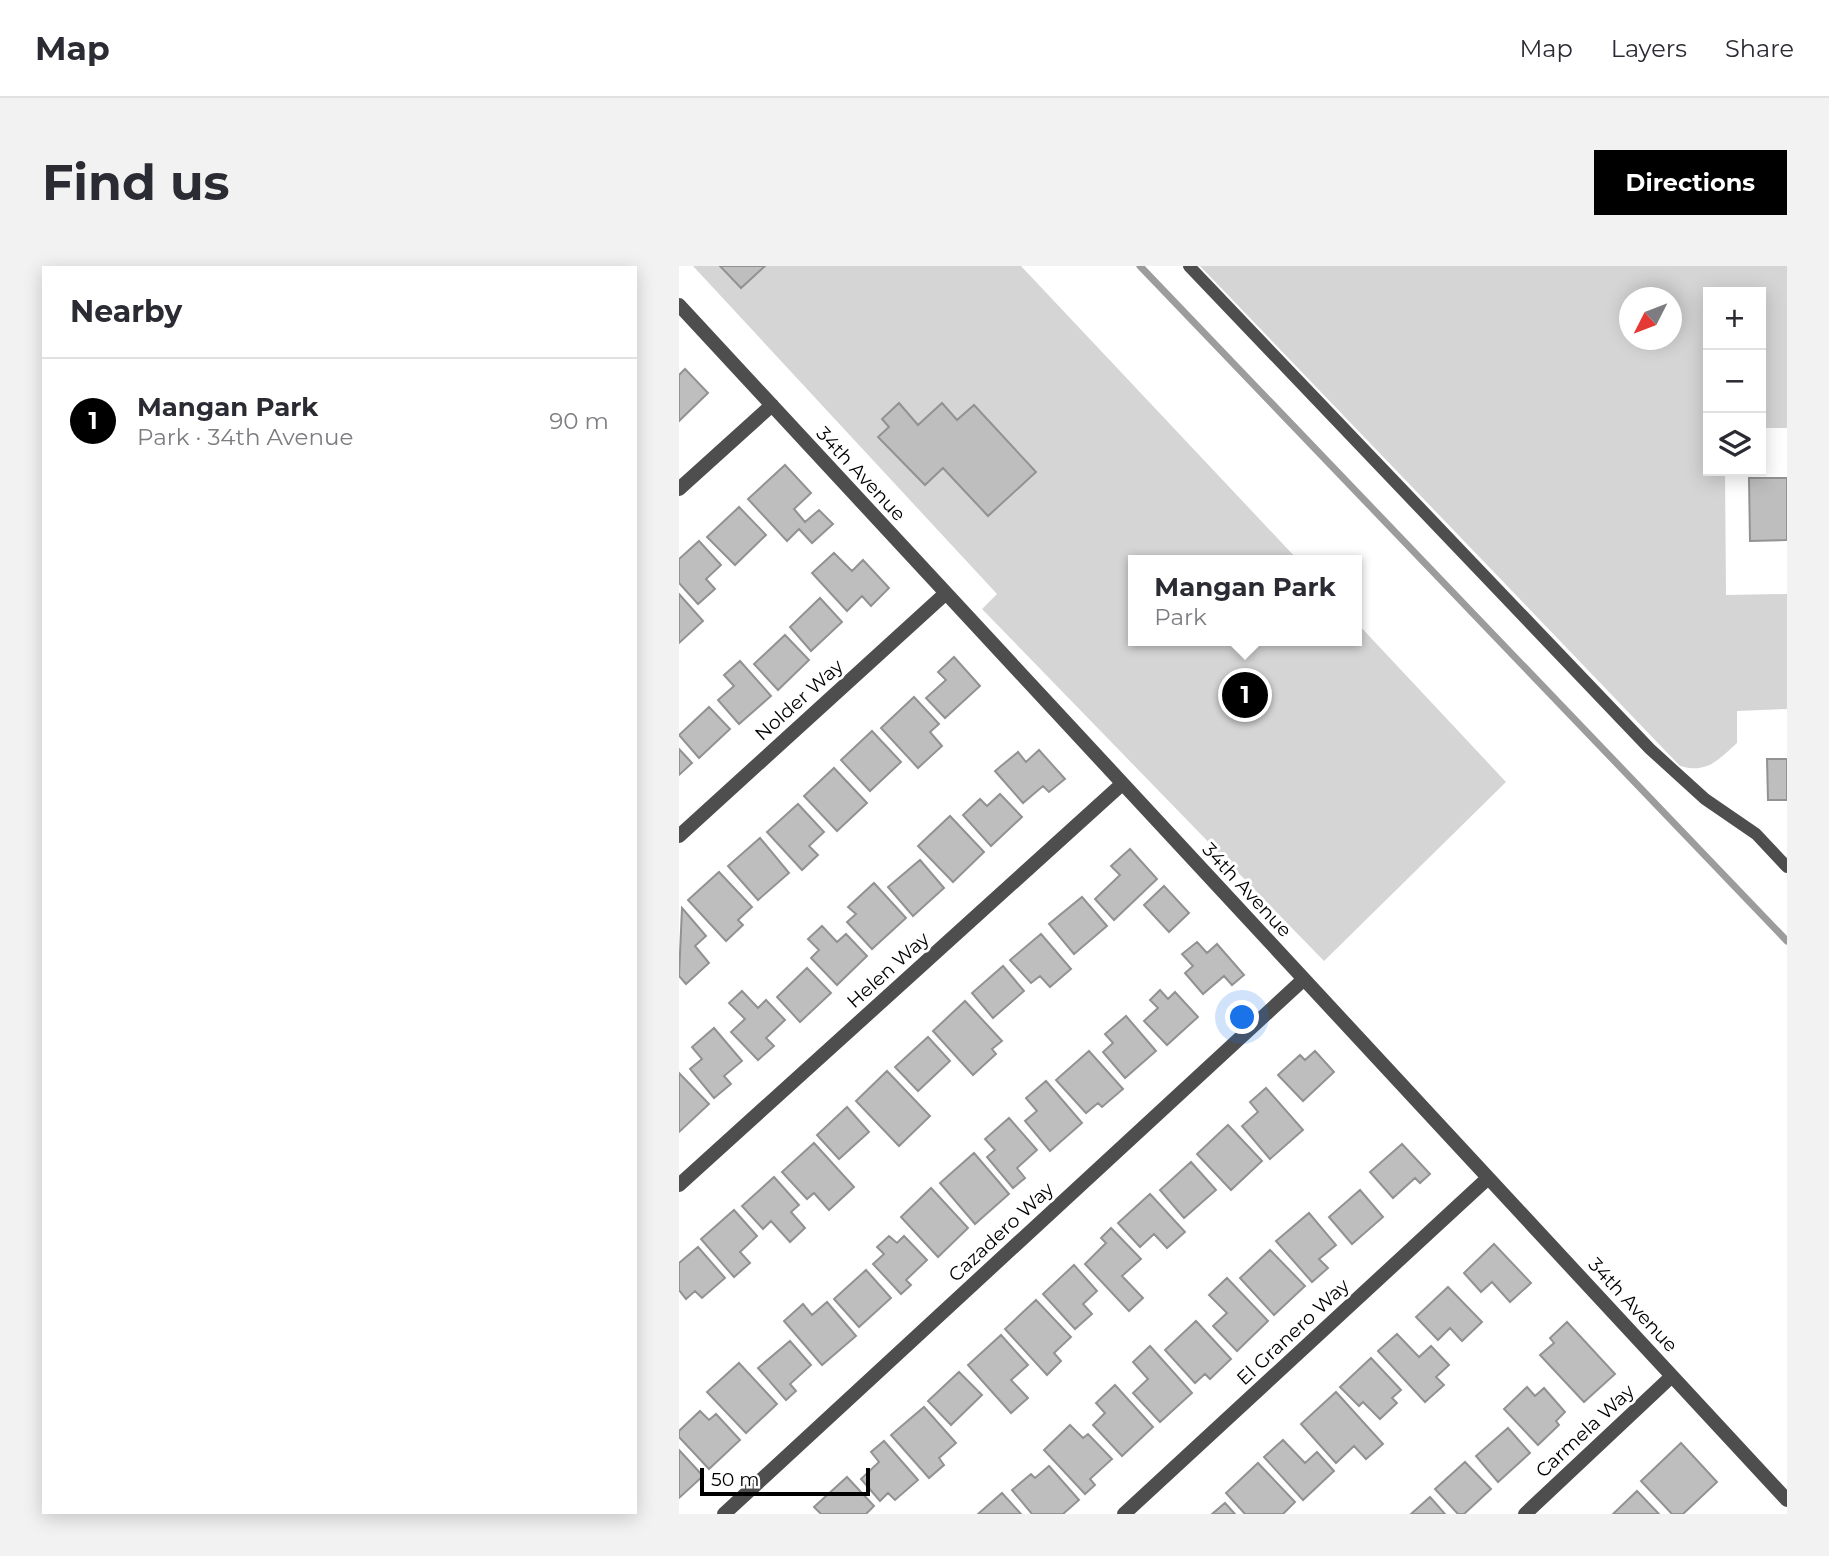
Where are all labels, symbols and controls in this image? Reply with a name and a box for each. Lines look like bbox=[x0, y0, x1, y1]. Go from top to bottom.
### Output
text: Map bbox=[35, 28, 110, 68]
text: Map bbox=[1519, 34, 1573, 63]
text: Layers bbox=[1611, 34, 1687, 63]
text: Share bbox=[1725, 34, 1794, 63]
button: Directions bbox=[1594, 150, 1787, 215]
text: Find us bbox=[42, 153, 230, 212]
north arrow bbox=[1619, 287, 1682, 350]
map controls bbox=[1703, 287, 1766, 476]
button: + bbox=[1703, 287, 1766, 350]
text: Nearby bbox=[70, 293, 182, 330]
button: − bbox=[1703, 350, 1766, 413]
text: Mangan Park bbox=[137, 391, 318, 423]
text: 1 bbox=[88, 407, 98, 435]
text: 90 m bbox=[549, 407, 609, 435]
button: layers bbox=[1703, 413, 1766, 476]
street label: 34th Avenue bbox=[811, 422, 911, 526]
text: Park · 34th Avenue bbox=[137, 423, 353, 451]
popup bbox=[1128, 555, 1362, 646]
text: Mangan Park bbox=[1154, 571, 1336, 603]
text: Park bbox=[1154, 603, 1207, 631]
street label: Nolder Way bbox=[750, 654, 848, 746]
pin: 1 bbox=[1222, 669, 1268, 721]
street label: 34th Avenue bbox=[1197, 838, 1297, 942]
street label: Helen Way bbox=[842, 927, 934, 1013]
your location bbox=[1225, 1000, 1259, 1034]
street label: Cazadero Way bbox=[944, 1177, 1059, 1287]
street label: 34th Avenue bbox=[1583, 1253, 1683, 1357]
street label: El Granero Way bbox=[1232, 1274, 1354, 1390]
street label: Carmela Way bbox=[1531, 1379, 1639, 1482]
scale bar bbox=[700, 1465, 870, 1497]
text: 50 m bbox=[711, 1468, 759, 1491]

